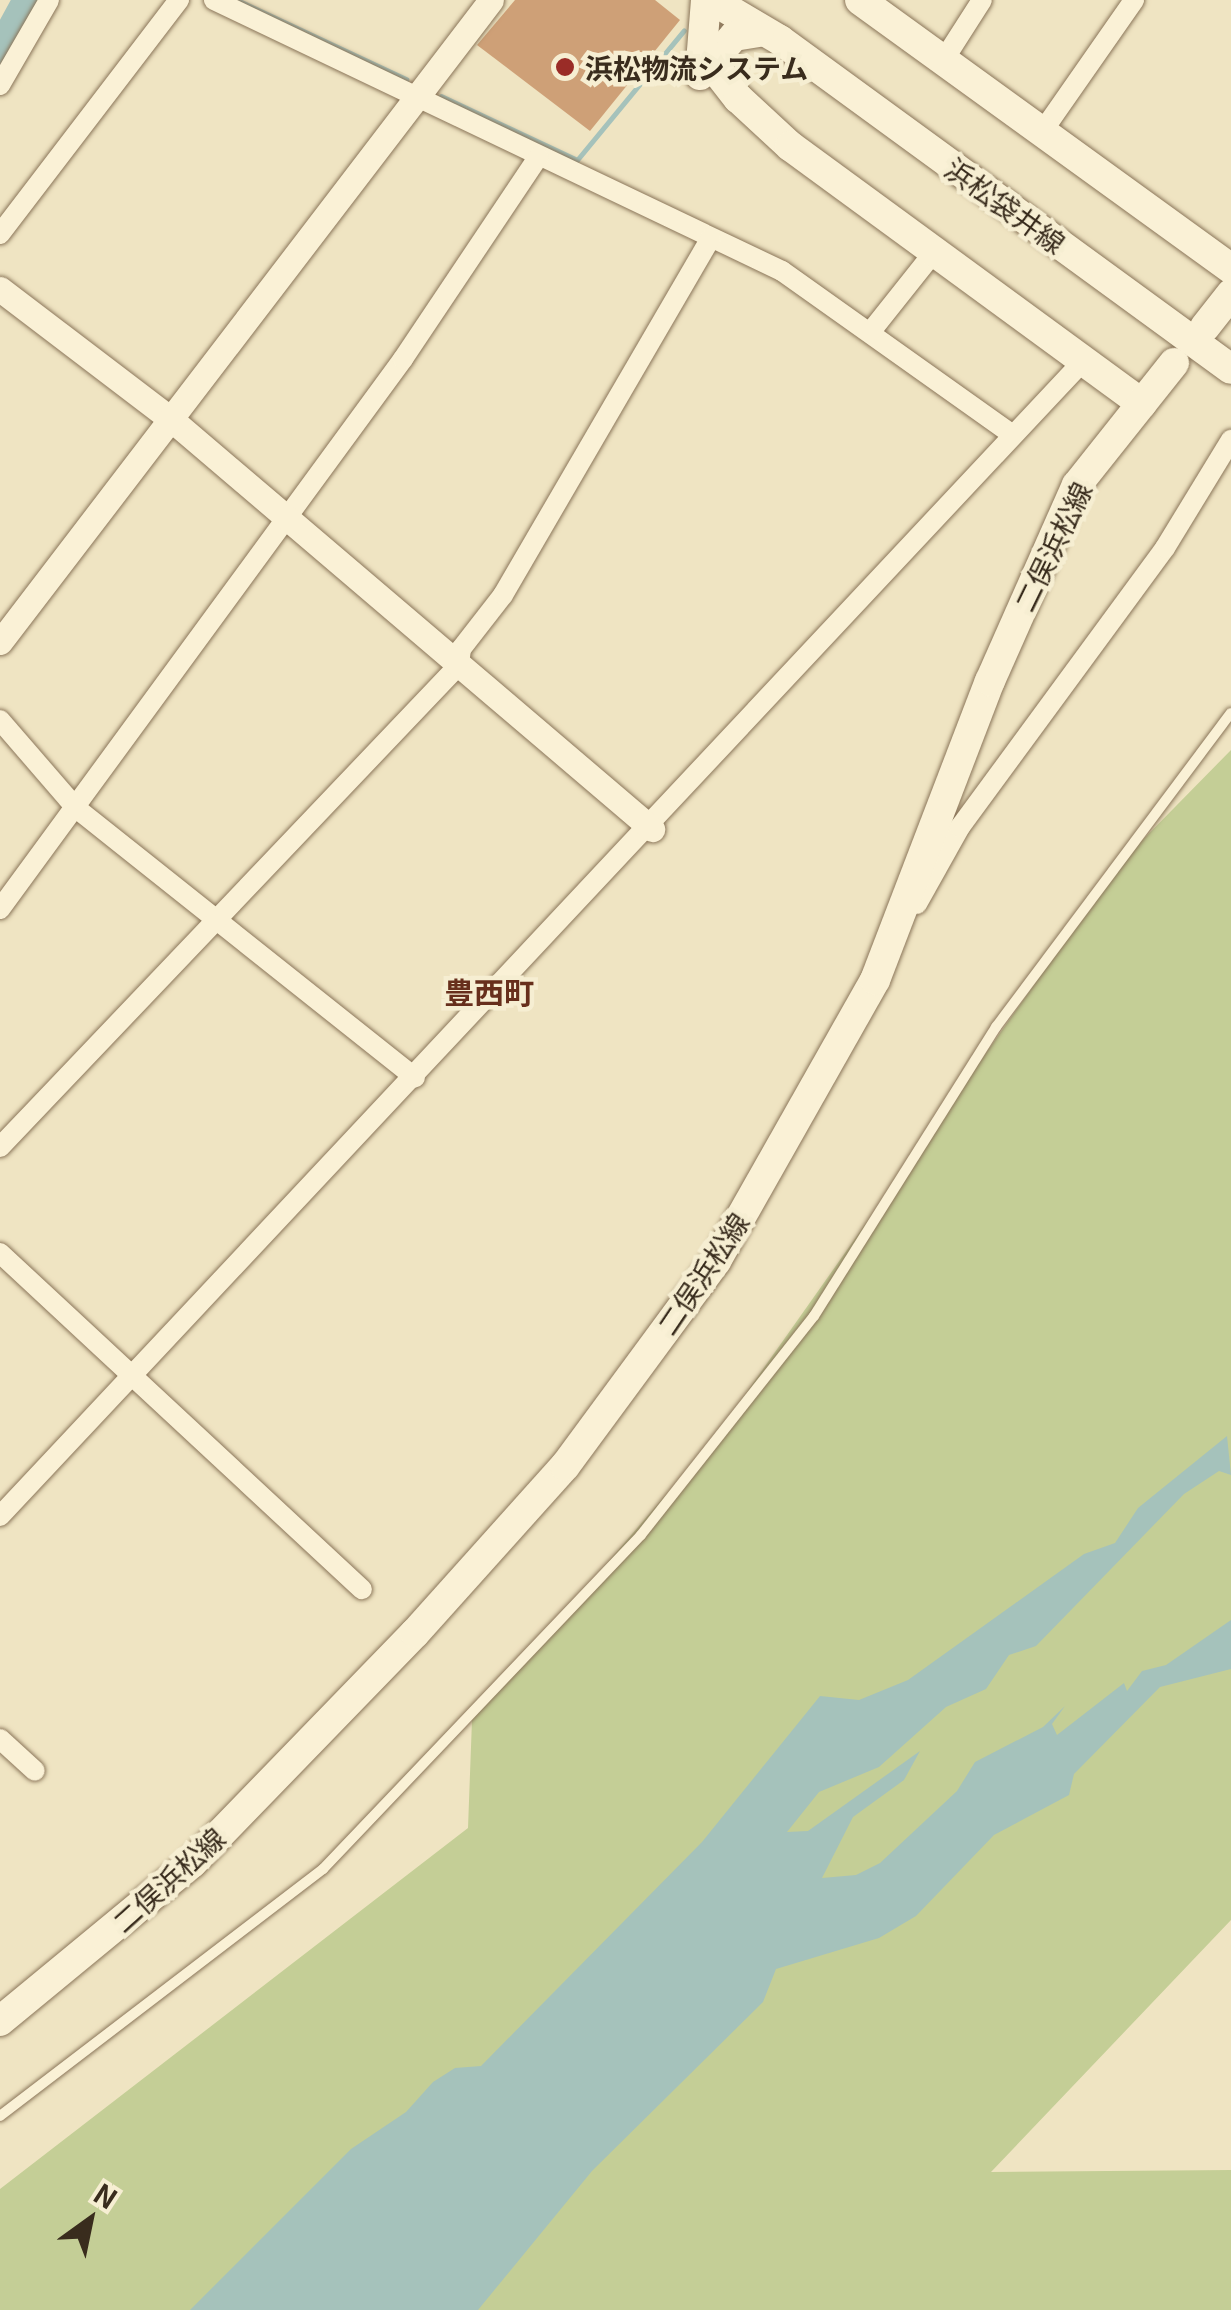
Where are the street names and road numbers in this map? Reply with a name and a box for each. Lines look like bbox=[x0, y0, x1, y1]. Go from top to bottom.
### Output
street label: 浜松袋井線 bbox=[939, 150, 1073, 260]
street label: 二俣浜松線 bbox=[1006, 476, 1098, 616]
street label: 二俣浜松線 bbox=[649, 1206, 755, 1340]
street label: 二俣浜松線 bbox=[105, 1820, 231, 1938]

